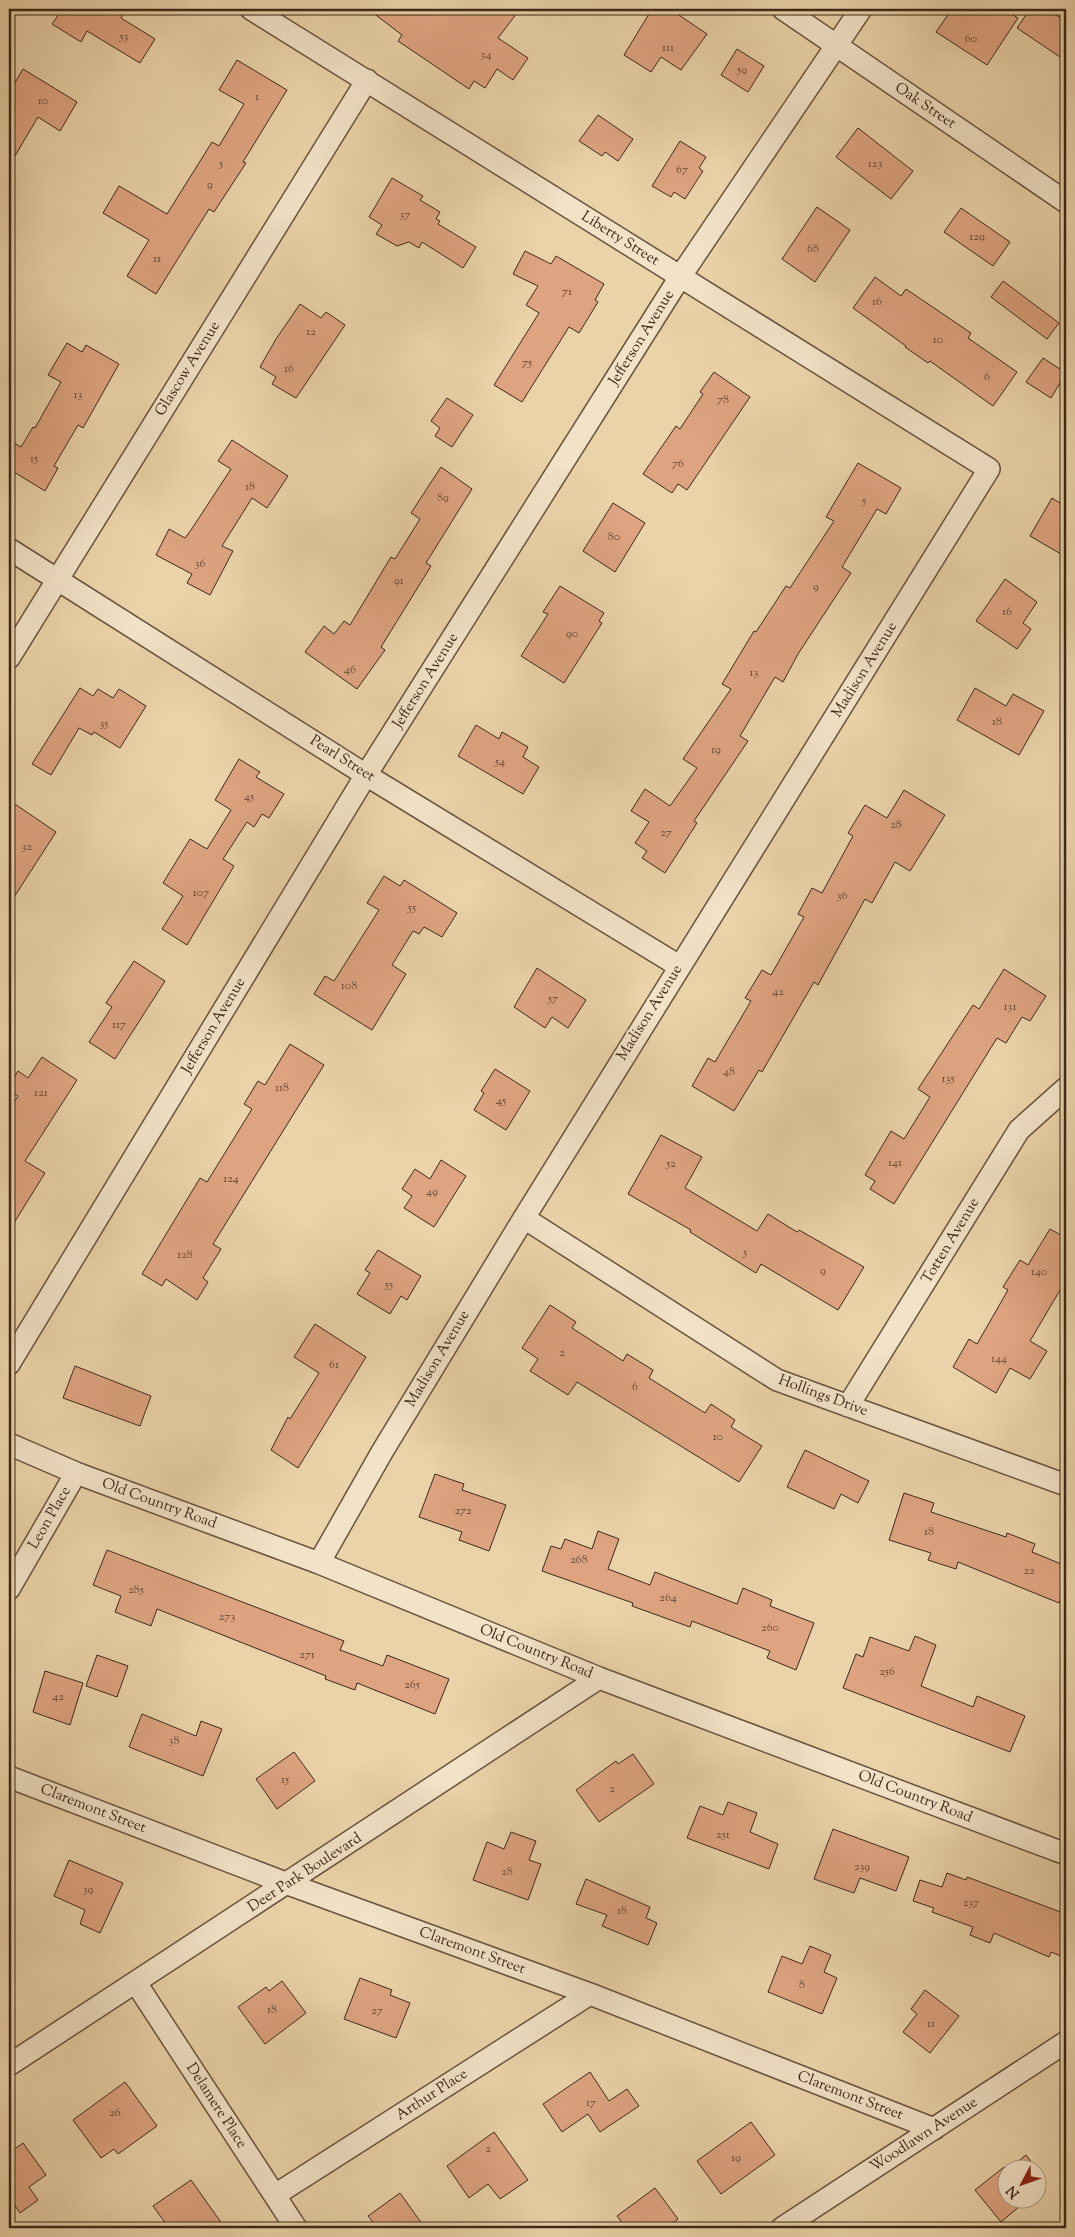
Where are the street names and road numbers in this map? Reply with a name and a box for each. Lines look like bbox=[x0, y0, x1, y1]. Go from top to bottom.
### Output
street label: Oak Street bbox=[890, 78, 960, 134]
street label: Liberty Street bbox=[577, 207, 663, 271]
street label: Jefferson Avenue bbox=[604, 286, 680, 391]
street label: Glascow Avenue bbox=[150, 317, 226, 421]
street label: Madison Avenue bbox=[827, 618, 903, 722]
street label: Jefferson Avenue bbox=[388, 629, 464, 734]
street label: Pearl Street bbox=[305, 731, 379, 787]
street label: Madison Avenue bbox=[612, 961, 688, 1065]
street label: Jefferson Avenue bbox=[176, 974, 251, 1079]
street label: Totten Avenue bbox=[917, 1194, 985, 1288]
street label: Madison Avenue bbox=[401, 1307, 475, 1411]
street label: Hollings Drive bbox=[775, 1370, 871, 1422]
street label: Old Country Road bbox=[99, 1473, 220, 1535]
street label: Leon Place bbox=[24, 1483, 76, 1553]
street label: Old Country Road bbox=[476, 1620, 596, 1685]
street label: Old Country Road bbox=[855, 1766, 976, 1829]
street label: Claremont Street bbox=[37, 1779, 149, 1839]
street label: Deer Park Boulevard bbox=[244, 1828, 367, 1918]
street label: Claremont Street bbox=[416, 1922, 528, 1980]
street label: Delamere Place bbox=[180, 2059, 252, 2153]
street label: Arthur Place bbox=[392, 2064, 472, 2126]
street label: Claremont Street bbox=[794, 2066, 906, 2126]
street label: Woodlawn Avenue bbox=[866, 2092, 982, 2178]

